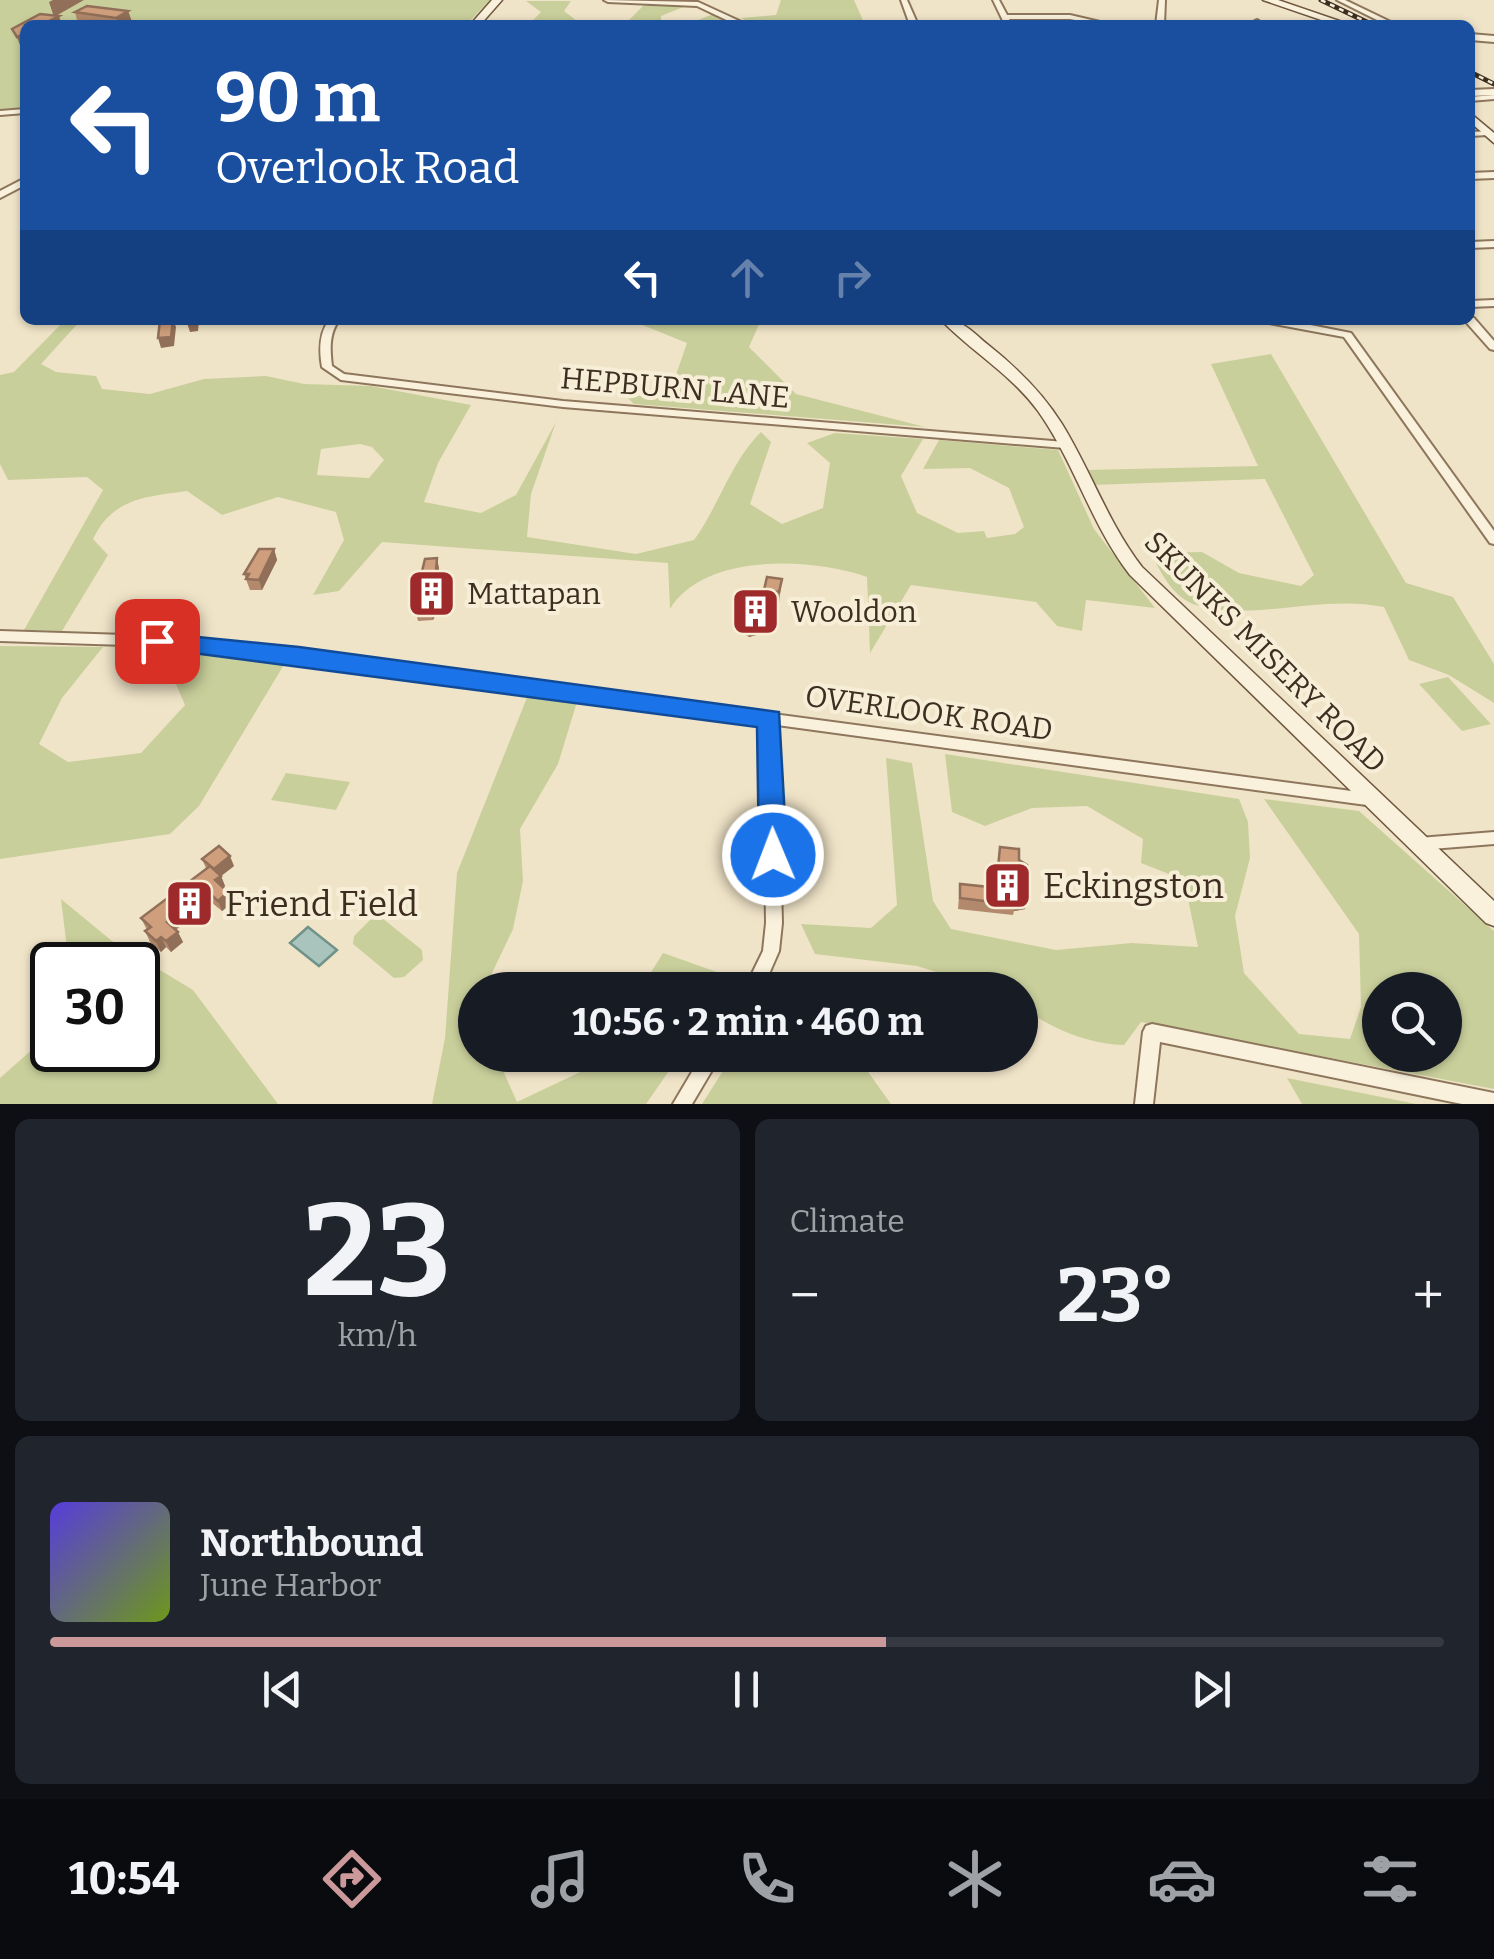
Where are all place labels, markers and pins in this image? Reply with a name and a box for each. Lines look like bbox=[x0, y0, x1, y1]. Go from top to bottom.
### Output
building icon: Mattapan bbox=[406, 568, 458, 620]
place label: Mattapan bbox=[467, 576, 601, 612]
building icon: Wooldon bbox=[730, 586, 782, 638]
place label: Wooldon bbox=[791, 594, 917, 630]
pin bbox=[115, 599, 200, 684]
building icon: Eckingston bbox=[982, 860, 1034, 912]
place label: Eckingston bbox=[1043, 865, 1224, 907]
building icon: Friend Field bbox=[164, 878, 216, 930]
place label: Friend Field bbox=[225, 883, 418, 925]

